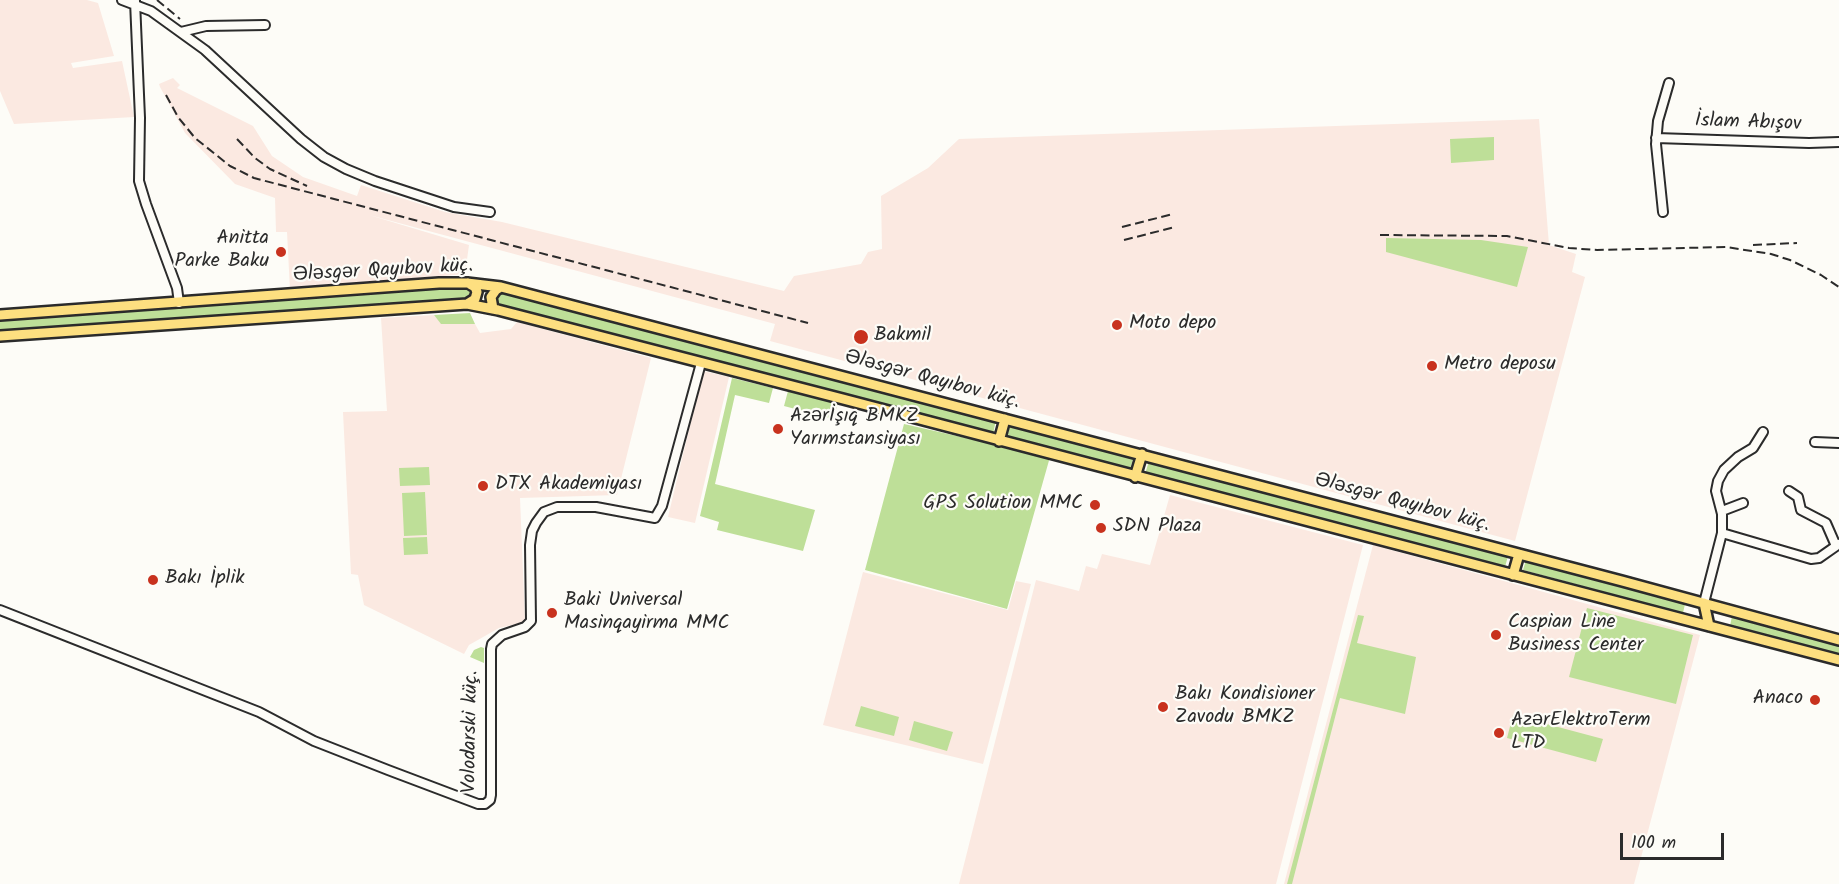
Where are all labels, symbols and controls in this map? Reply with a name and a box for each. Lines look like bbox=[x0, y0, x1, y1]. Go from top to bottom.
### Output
street label: İslam Abışov bbox=[1694, 110, 1802, 138]
place label: Anitta Parke Baku bbox=[175, 228, 269, 275]
marker: Anitta Parke Baku bbox=[274, 245, 288, 259]
street label: Ələsgər Qayıbov küç. bbox=[292, 255, 474, 289]
place label: Moto depo bbox=[1129, 313, 1216, 337]
marker: Moto depo bbox=[1110, 318, 1124, 332]
place label: Bakmil bbox=[874, 325, 931, 349]
marker: Bakmil bbox=[852, 328, 870, 346]
street label: Ələsgər Qayıbov küç. bbox=[842, 346, 1022, 416]
place label: Metro deposu bbox=[1444, 354, 1556, 378]
marker: Metro deposu bbox=[1425, 359, 1439, 373]
place label: Azərİşıq BMKZ Yarımstansiyası bbox=[790, 406, 921, 453]
marker: Azərİşıq BMKZ Yarımstansiyası bbox=[771, 422, 785, 436]
street label: Ələsgər Qayıbov küç. bbox=[1312, 469, 1492, 539]
place label: DTX Akademiyası bbox=[495, 474, 642, 498]
marker: DTX Akademiyası bbox=[476, 479, 490, 493]
place label: GPS Solution MMC bbox=[923, 493, 1083, 517]
marker: GPS Solution MMC bbox=[1088, 498, 1102, 512]
place label: SDN Plaza bbox=[1113, 516, 1201, 540]
marker: SDN Plaza bbox=[1094, 521, 1108, 535]
place label: Bakı İplik bbox=[165, 568, 245, 592]
marker: Bakı İplik bbox=[146, 573, 160, 587]
place label: Baki Universal Masinqayirma MMC bbox=[564, 590, 730, 637]
marker: Baki Universal Masinqayirma MMC bbox=[545, 606, 559, 620]
place label: Caspian Line Business Center bbox=[1508, 612, 1643, 659]
marker: Caspian Line Business Center bbox=[1489, 628, 1503, 642]
street label: Volodarski küç. bbox=[459, 670, 485, 794]
place label: Bakı Kondisioner Zavodu BMKZ bbox=[1175, 684, 1315, 731]
place label: Anaco bbox=[1753, 688, 1803, 712]
marker: Anaco bbox=[1808, 693, 1822, 707]
marker: Bakı Kondisioner Zavodu BMKZ bbox=[1156, 700, 1170, 714]
place label: AzərElektroTerm LTD bbox=[1511, 710, 1650, 757]
marker: AzərElektroTerm LTD bbox=[1492, 726, 1506, 740]
scale bar bbox=[1623, 821, 1726, 859]
text: 100 m bbox=[1631, 829, 1676, 858]

